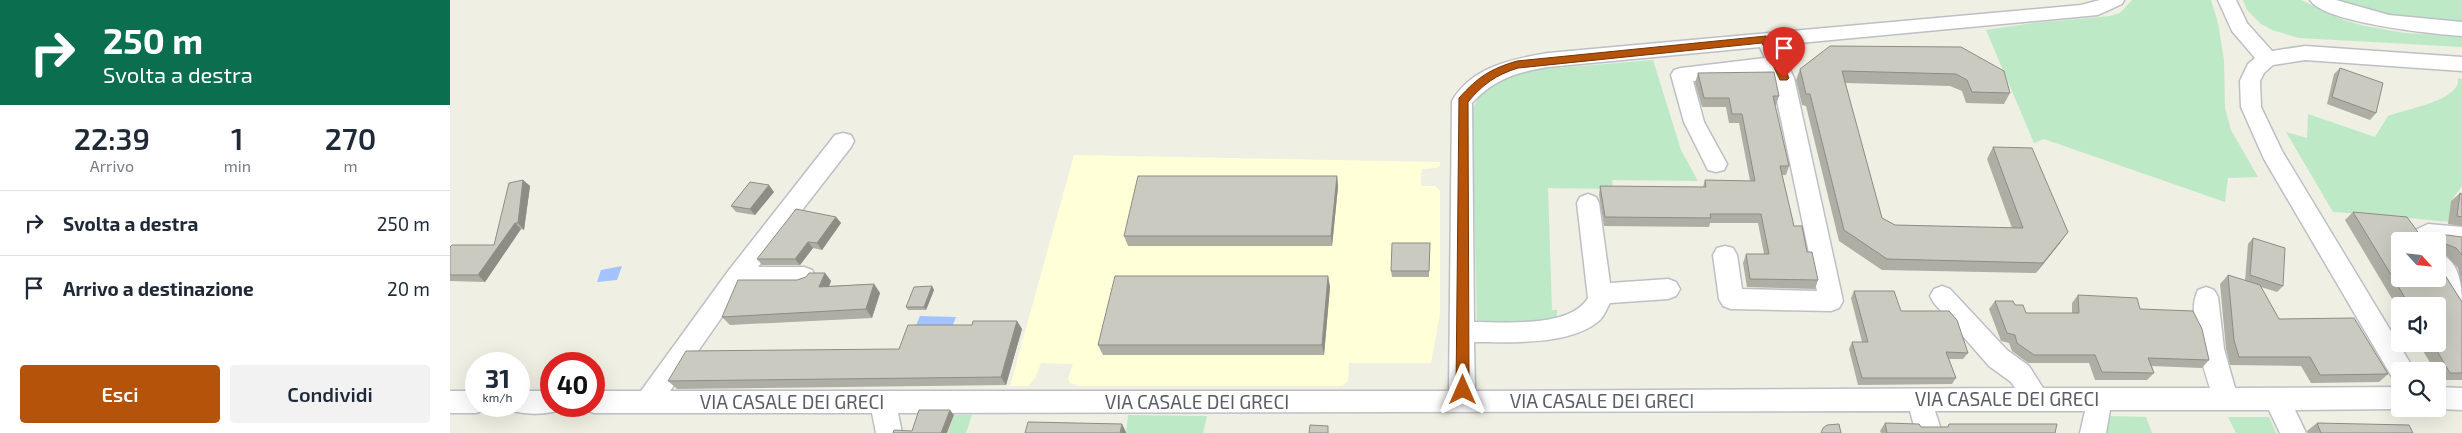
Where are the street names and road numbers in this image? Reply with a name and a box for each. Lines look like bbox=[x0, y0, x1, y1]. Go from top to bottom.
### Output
street label: VIA CASALE DEI GRECI bbox=[1915, 387, 2099, 410]
street label: VIA CASALE DEI GRECI bbox=[1510, 389, 1694, 412]
street label: VIA CASALE DEI GRECI bbox=[700, 390, 884, 413]
street label: VIA CASALE DEI GRECI bbox=[1105, 390, 1289, 413]

